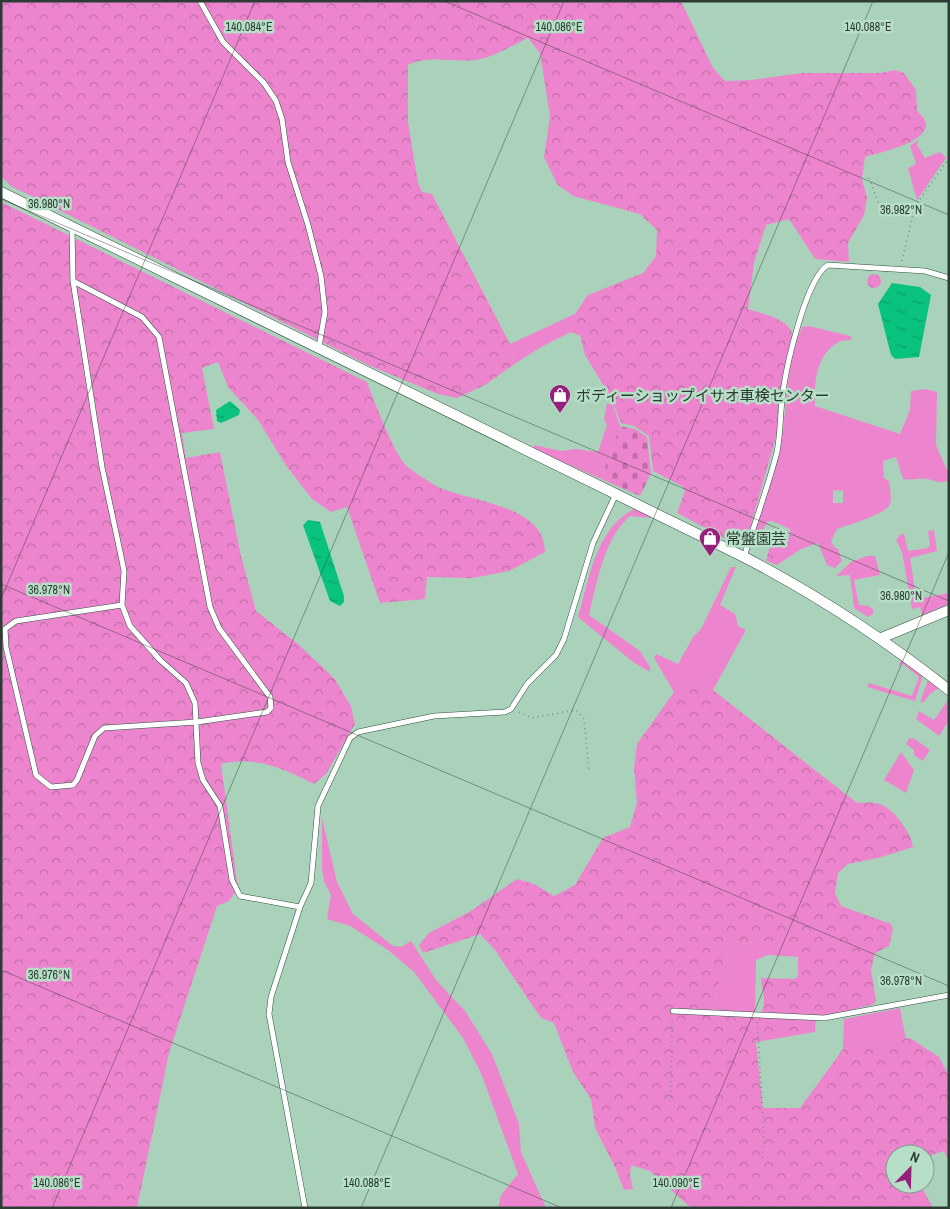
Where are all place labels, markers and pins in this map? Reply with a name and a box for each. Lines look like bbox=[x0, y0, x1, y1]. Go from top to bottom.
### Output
shop icon: ボディーショップイサオ車検センター bbox=[548, 383, 572, 414]
place label: ボディーショップイサオ車検センター bbox=[576, 385, 830, 406]
shop icon: 常盤園芸 bbox=[698, 526, 722, 557]
place label: 常盤園芸 bbox=[726, 528, 786, 549]

